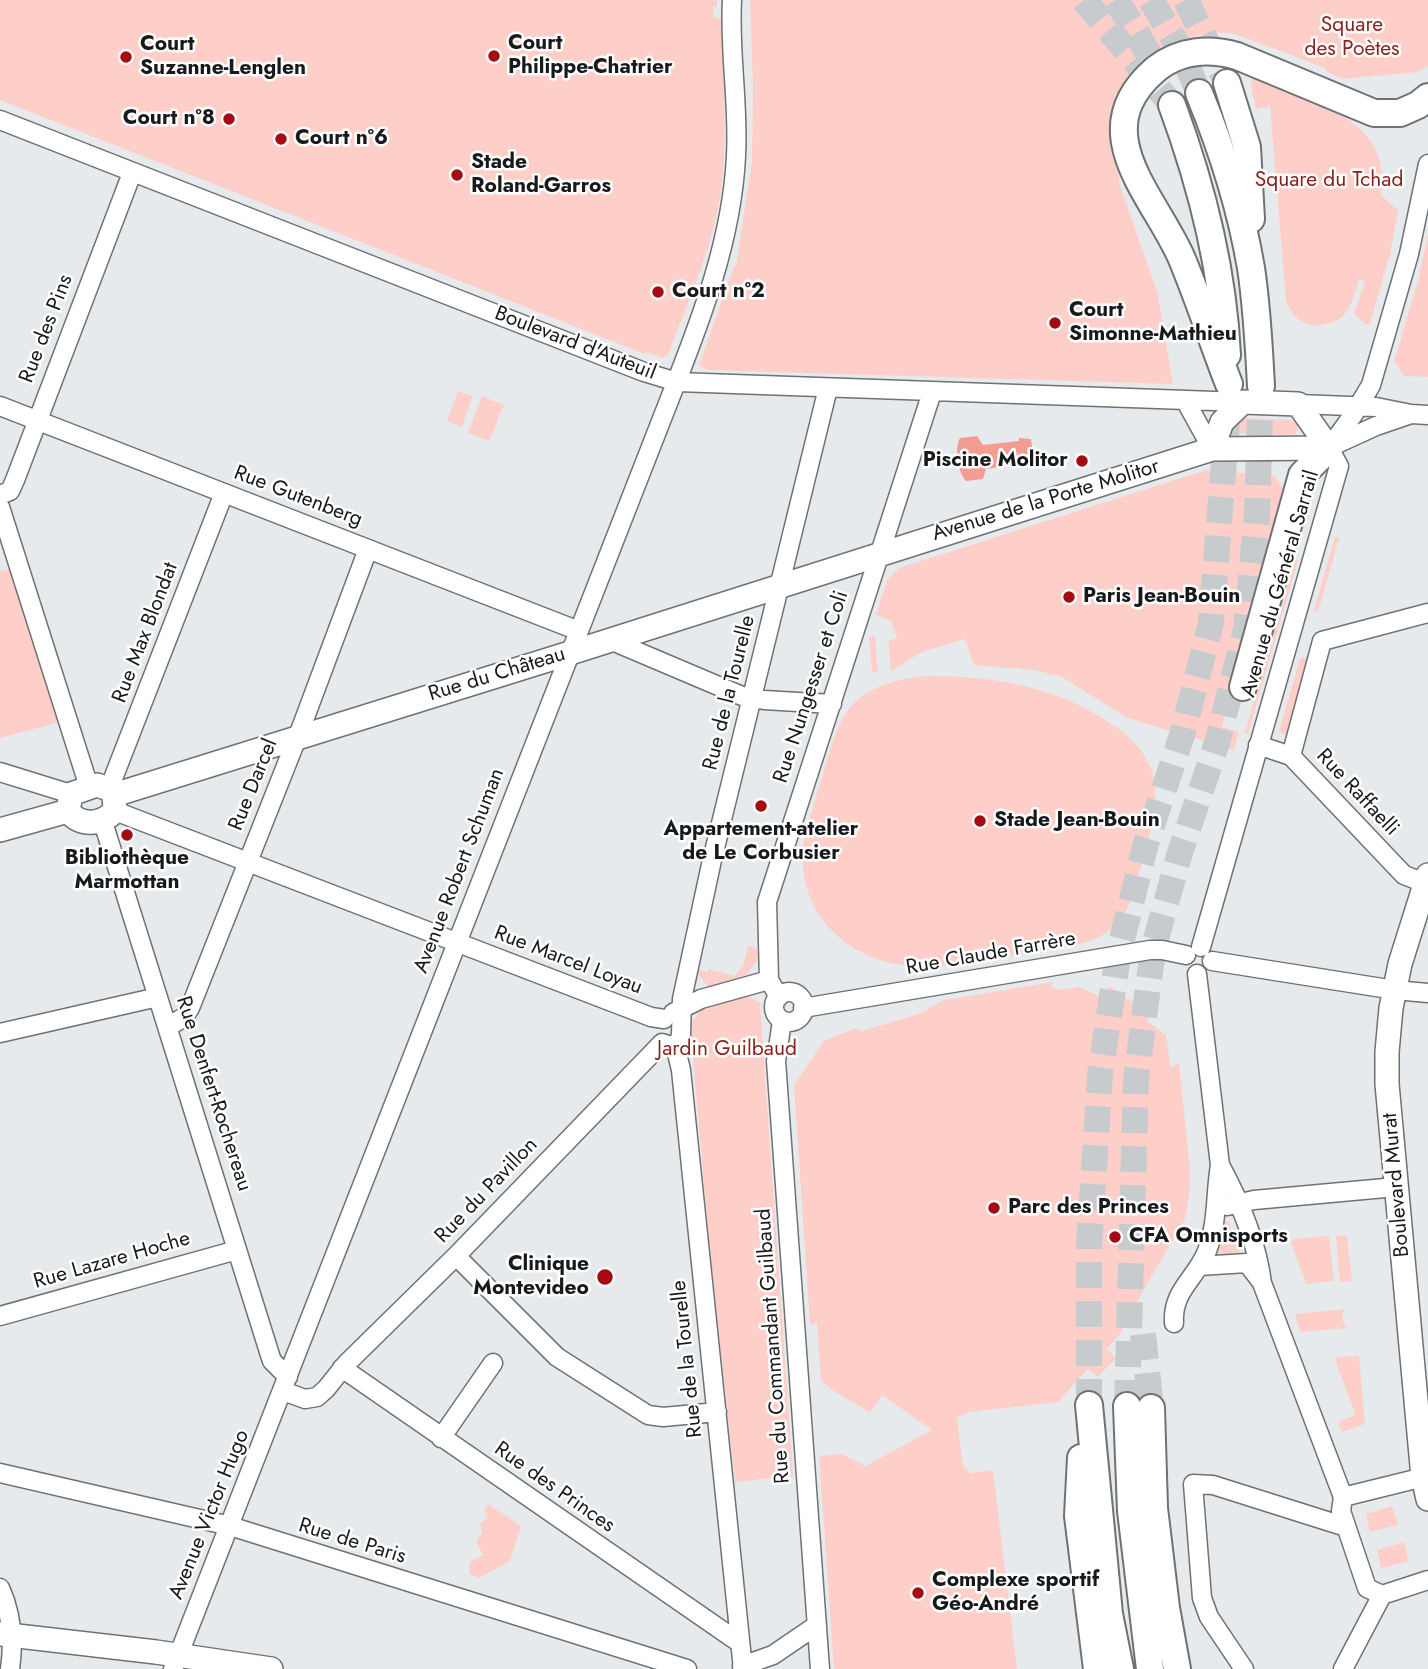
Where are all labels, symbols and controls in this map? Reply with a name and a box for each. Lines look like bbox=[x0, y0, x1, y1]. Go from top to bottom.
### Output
park label: Square des Poètes bbox=[1304, 13, 1400, 63]
place label: Court Philippe-Chatrier bbox=[508, 31, 673, 81]
place label: Court Suzanne-Lenglen bbox=[140, 32, 306, 82]
marker: Court Philippe-Chatrier bbox=[486, 48, 502, 64]
marker: Court Suzanne-Lenglen bbox=[118, 49, 134, 65]
place label: Court n°8 bbox=[123, 106, 215, 132]
marker: Court n°8 bbox=[221, 111, 237, 127]
place label: Court n°6 bbox=[295, 126, 388, 152]
marker: Court n°6 bbox=[273, 131, 289, 147]
place label: Stade Roland-Garros bbox=[471, 150, 611, 200]
marker: Stade Roland-Garros bbox=[449, 167, 465, 183]
park label: Square du Tchad bbox=[1255, 168, 1403, 194]
street label: Rue des Pins bbox=[15, 271, 79, 387]
place label: Court n°2 bbox=[672, 279, 765, 305]
marker: Court n°2 bbox=[650, 284, 666, 300]
place label: Court Simonne-Mathieu bbox=[1069, 298, 1237, 348]
street label: Boulevard d'Auteuil bbox=[491, 302, 659, 386]
marker: Court Simonne-Mathieu bbox=[1047, 315, 1063, 331]
place label: Piscine Molitor bbox=[923, 448, 1068, 474]
marker: Piscine Molitor bbox=[1074, 453, 1090, 469]
street label: Avenue de la Porte Molitor bbox=[929, 454, 1163, 548]
street label: Rue Gutenberg bbox=[230, 461, 366, 533]
street label: Avenue du Général Sarrail bbox=[1237, 468, 1325, 700]
street label: Rue Max Blondat bbox=[108, 559, 184, 707]
place label: Paris Jean-Bouin bbox=[1083, 584, 1240, 610]
street label: Rue Nungesser et Coli bbox=[769, 588, 855, 786]
marker: Paris Jean-Bouin bbox=[1061, 589, 1077, 605]
street label: Rue de la Tourelle bbox=[699, 613, 761, 773]
street label: Rue du Château bbox=[426, 642, 568, 708]
street label: Rue Darcel bbox=[224, 735, 284, 835]
street label: Rue Raffaelli bbox=[1310, 744, 1404, 842]
street label: Avenue Robert Schuman bbox=[409, 765, 511, 977]
marker: Appartement-atelier de Le Corbusier bbox=[753, 798, 769, 814]
place label: Stade Jean-Bouin bbox=[994, 808, 1160, 834]
marker: Stade Jean-Bouin bbox=[972, 813, 988, 829]
place label: Appartement-atelier de Le Corbusier bbox=[664, 817, 858, 867]
marker: Bibliothèque Marmottan bbox=[119, 827, 135, 843]
place label: Bibliothèque Marmottan bbox=[65, 846, 189, 896]
street label: Rue Marcel Loyau bbox=[490, 921, 646, 1001]
street label: Rue Claude Farrère bbox=[904, 927, 1078, 981]
street label: Rue Denfert-Rochereau bbox=[170, 993, 256, 1195]
park label: Jardin Guilbaud bbox=[657, 1037, 797, 1063]
street label: Boulevard Murat bbox=[1378, 1112, 1416, 1258]
street label: Rue du Pavillon bbox=[430, 1133, 544, 1249]
place label: Parc des Princes bbox=[1008, 1195, 1169, 1221]
marker: Parc des Princes bbox=[986, 1200, 1002, 1216]
street label: Rue du Commandant Guilbaud bbox=[752, 1207, 796, 1485]
place label: CFA Omnisports bbox=[1129, 1224, 1288, 1250]
street label: Rue Lazare Hoche bbox=[31, 1227, 193, 1295]
marker: CFA Omnisports bbox=[1107, 1229, 1123, 1245]
place label: Clinique Montevideo bbox=[473, 1252, 589, 1302]
marker: Clinique Montevideo bbox=[595, 1267, 615, 1287]
street label: Rue de la Tourelle bbox=[667, 1279, 709, 1439]
street label: Avenue Victor Hugo bbox=[164, 1427, 256, 1603]
street label: Rue des Princes bbox=[489, 1437, 619, 1539]
street label: Rue de Paris bbox=[295, 1514, 409, 1570]
place label: Complexe sportif Géo-André bbox=[932, 1568, 1099, 1618]
marker: Complexe sportif Géo-André bbox=[910, 1585, 926, 1601]

